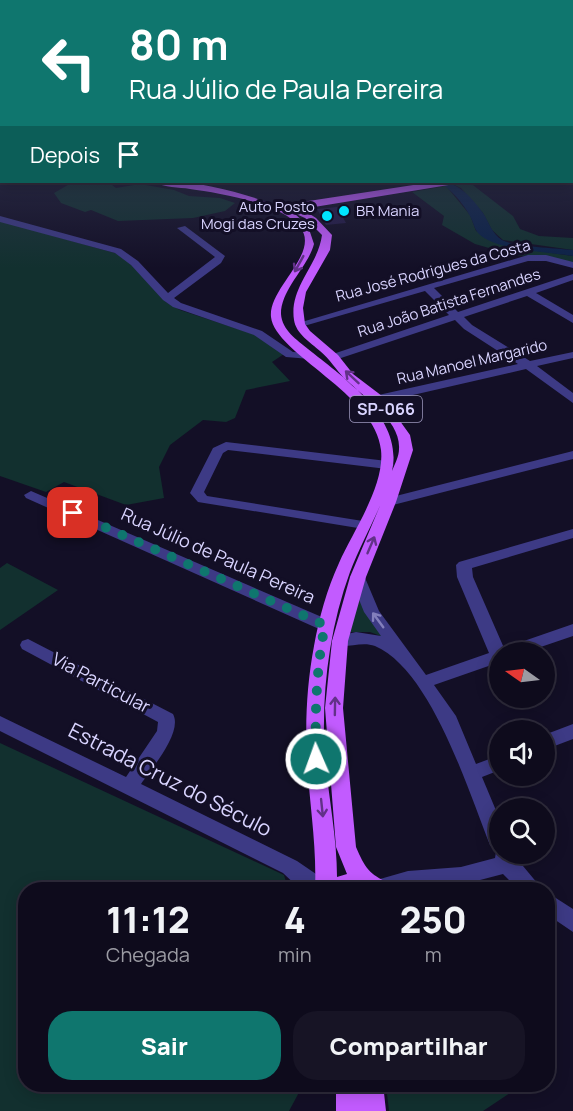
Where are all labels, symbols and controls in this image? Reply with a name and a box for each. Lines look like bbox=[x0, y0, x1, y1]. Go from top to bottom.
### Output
text: 80 m bbox=[129, 15, 229, 73]
icon: left bbox=[30, 24, 108, 102]
text: Rua Júlio de Paula Pereira bbox=[129, 70, 443, 107]
icon: arrive bbox=[112, 138, 145, 171]
text: Depois bbox=[30, 140, 100, 170]
place label: Auto Posto Mogi das Cruzes bbox=[201, 196, 315, 234]
place label: BR Mania bbox=[356, 200, 419, 221]
marker: BR Mania bbox=[337, 204, 351, 218]
marker: Auto Posto Mogi das Cruzes bbox=[320, 209, 334, 223]
street label: Rua José Rodrigues da Costa bbox=[333, 234, 532, 307]
one-way arrow bbox=[293, 255, 304, 273]
street label: Rua João Batista Fernandes bbox=[355, 263, 543, 342]
street label: Rua Manoel Margarido bbox=[395, 334, 549, 389]
one-way arrow bbox=[345, 371, 360, 385]
road number: SP-066 bbox=[350, 396, 422, 422]
pin bbox=[47, 487, 98, 538]
icon: arrive bbox=[56, 496, 89, 529]
street label: Rua Júlio de Paula Pereira bbox=[118, 502, 319, 609]
one-way arrow bbox=[366, 537, 377, 555]
one-way arrow bbox=[372, 613, 384, 629]
north arrow bbox=[489, 642, 555, 708]
map controls bbox=[489, 642, 555, 864]
street label: Via Particular bbox=[48, 646, 155, 718]
one-way arrow bbox=[329, 696, 341, 716]
street label: Estrada Cruz do Século bbox=[64, 716, 277, 843]
button: sound bbox=[489, 720, 555, 786]
position arrow bbox=[284, 727, 348, 791]
one-way arrow bbox=[317, 798, 328, 817]
button: search bbox=[489, 798, 555, 864]
text: 11:12 bbox=[106, 895, 190, 944]
text: 4 bbox=[284, 895, 306, 944]
text: 250 bbox=[400, 895, 467, 944]
text: Chegada bbox=[106, 941, 190, 968]
text: min bbox=[278, 941, 312, 968]
text: m bbox=[425, 941, 442, 968]
button: Sair bbox=[48, 1011, 281, 1080]
button: Compartilhar bbox=[293, 1011, 525, 1080]

